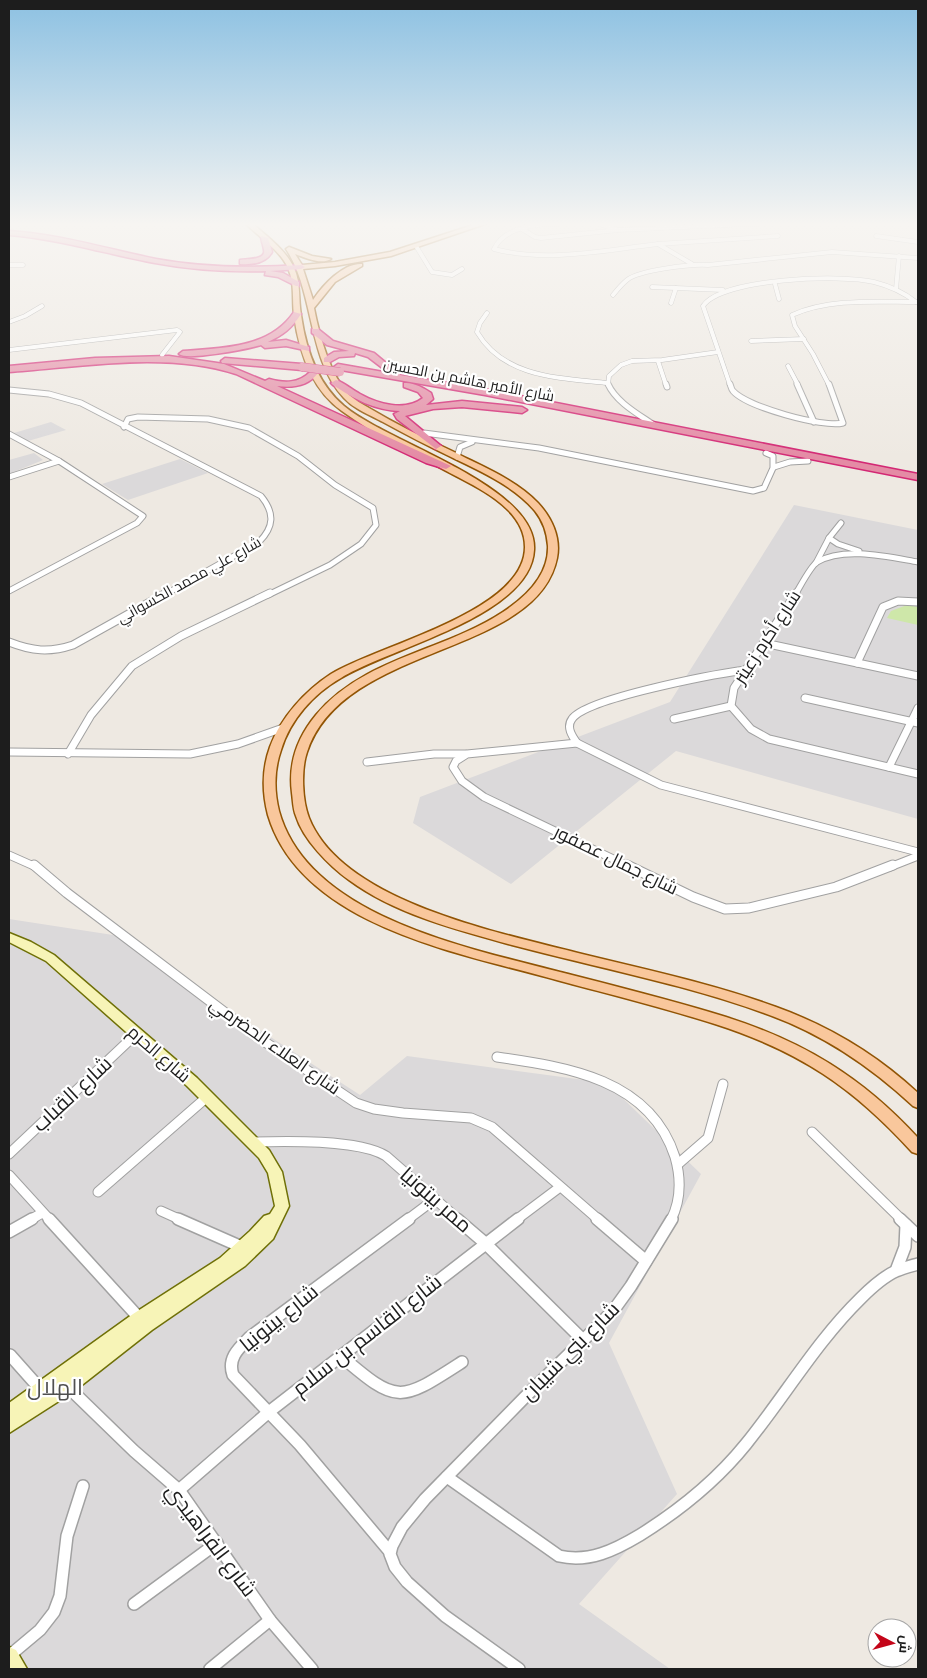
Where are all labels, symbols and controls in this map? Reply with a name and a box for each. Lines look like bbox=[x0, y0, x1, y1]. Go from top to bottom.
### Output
street label: شارع الأمير هاشم بن الحسين bbox=[382, 356, 556, 407]
street label: شارع علي محمد الكسواني bbox=[114, 534, 266, 630]
street label: شارع أكرم زعيتر bbox=[728, 586, 807, 690]
street label: شارع جمال عصفور bbox=[549, 821, 681, 901]
street label: شارع العلاء الحضرمي bbox=[204, 993, 344, 1102]
street label: شارع الحرم bbox=[122, 1021, 194, 1089]
street label: شارع القباب bbox=[27, 1051, 119, 1139]
street label: ممر بيتونيا bbox=[393, 1162, 477, 1240]
street label: شارع القاسم بن سلام bbox=[288, 1269, 448, 1403]
street label: شارع بيتونيا bbox=[235, 1279, 325, 1359]
street label: شارع بني شيبان bbox=[516, 1297, 627, 1408]
district label: الهلال bbox=[27, 1376, 83, 1403]
street label: شارع الفراهيدي bbox=[157, 1479, 261, 1604]
north arrow bbox=[867, 1618, 917, 1668]
text: ش bbox=[894, 1634, 914, 1654]

